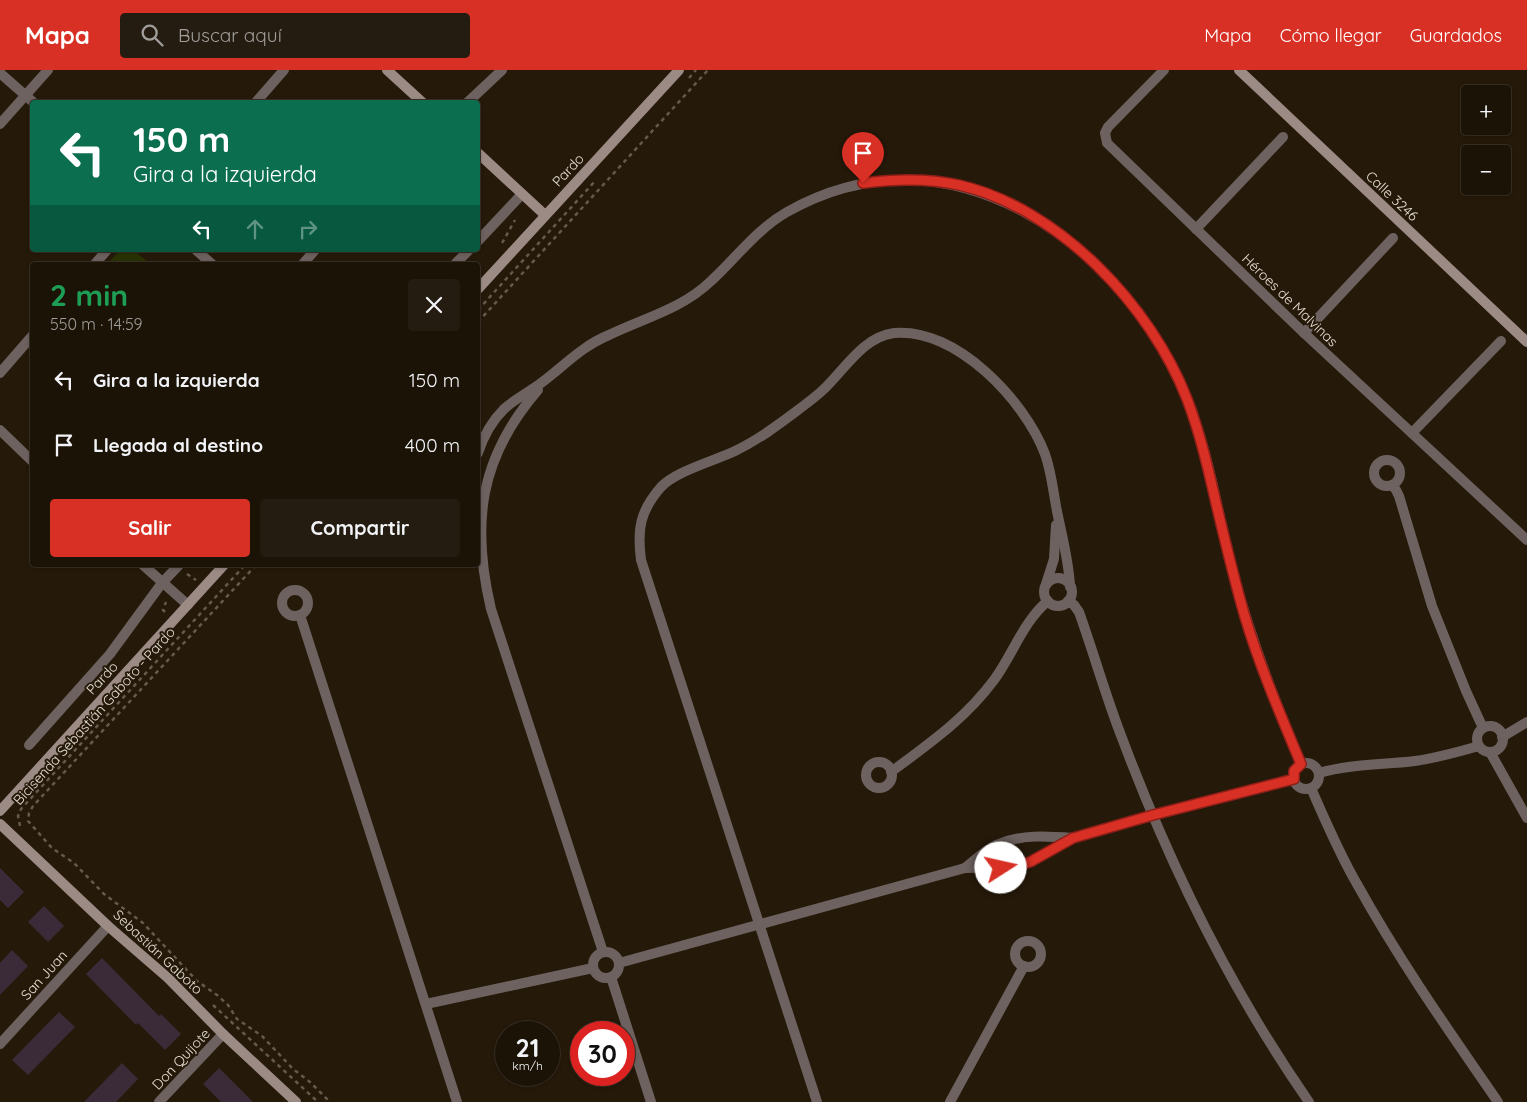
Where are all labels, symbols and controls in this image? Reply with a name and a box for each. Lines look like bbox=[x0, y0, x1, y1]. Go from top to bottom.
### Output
search box bbox=[120, 13, 470, 58]
text: Mapa bbox=[25, 20, 90, 50]
icon: search bbox=[138, 21, 166, 49]
text: Buscar aquí bbox=[178, 23, 282, 47]
text: Mapa bbox=[1204, 24, 1252, 47]
text: Cómo llegar bbox=[1280, 24, 1382, 47]
text: Guardados bbox=[1410, 24, 1502, 47]
map controls bbox=[1461, 85, 1511, 195]
button: + bbox=[1461, 85, 1511, 135]
text: 150 m bbox=[133, 117, 230, 161]
icon: left bbox=[50, 120, 115, 185]
pin bbox=[842, 132, 884, 183]
icon: arrive bbox=[849, 139, 877, 167]
button: − bbox=[1461, 145, 1511, 195]
street label: Pardo bbox=[548, 150, 588, 190]
text: Gira a la izquierda bbox=[133, 160, 317, 188]
street label: Calle 3246 bbox=[1362, 167, 1422, 225]
icon: left bbox=[188, 215, 216, 243]
icon: ahead bbox=[241, 215, 269, 243]
icon: right bbox=[294, 215, 322, 243]
street label: Héroes de Malvinas bbox=[1238, 250, 1342, 350]
text: 2 min bbox=[50, 276, 128, 314]
button: close bbox=[408, 279, 460, 331]
text: 550 m · 14:59 bbox=[50, 314, 143, 334]
icon: left bbox=[50, 366, 78, 394]
text: Gira a la izquierda bbox=[93, 368, 260, 392]
text: 150 m bbox=[409, 368, 460, 392]
icon: arrive bbox=[50, 431, 78, 459]
text: Llegada al destino bbox=[93, 433, 263, 457]
text: 400 m bbox=[405, 433, 460, 457]
button: Salir bbox=[50, 499, 250, 557]
button: Compartir bbox=[260, 499, 460, 557]
street label: Bicisenda Sebastián Gaboto - Pardo bbox=[9, 623, 179, 809]
street label: Pardo bbox=[82, 658, 122, 698]
position arrow bbox=[974, 841, 1026, 893]
street label: Sebastián Gaboto bbox=[109, 906, 207, 998]
street label: San Juan bbox=[17, 946, 71, 1004]
speed limit sign: 30 bbox=[570, 1021, 635, 1086]
street label: Don Quijote bbox=[148, 1025, 214, 1093]
text: 21 bbox=[516, 1032, 539, 1063]
text: km/h bbox=[512, 1058, 543, 1073]

